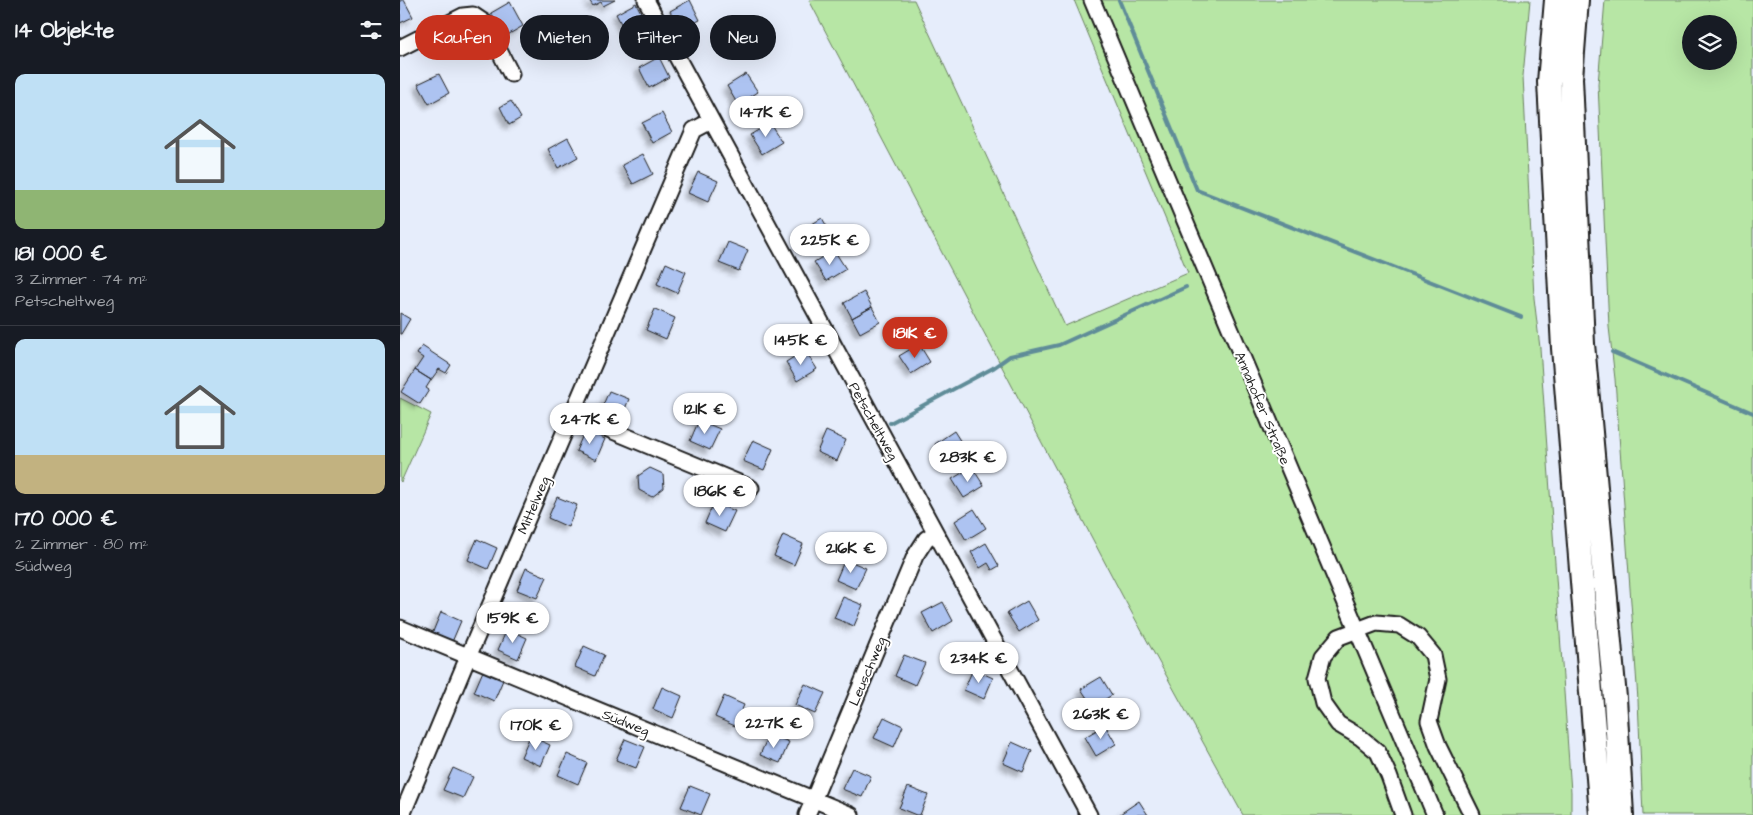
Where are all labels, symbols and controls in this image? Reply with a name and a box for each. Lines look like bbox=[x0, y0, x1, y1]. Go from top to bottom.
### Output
chip: Kaufen bbox=[415, 15, 510, 60]
chip: Mieten bbox=[520, 15, 609, 60]
chip: Filter bbox=[619, 15, 700, 60]
chip: Neu bbox=[710, 15, 776, 60]
map controls bbox=[1682, 15, 1737, 70]
button: layers bbox=[1682, 15, 1737, 70]
text: 14 Objekte bbox=[15, 16, 114, 45]
icon: filters bbox=[357, 16, 385, 44]
pin: 147K € bbox=[725, 96, 807, 138]
text: 147K € bbox=[740, 101, 792, 123]
icon: home bbox=[155, 106, 245, 196]
pin: 225K € bbox=[789, 224, 871, 266]
text: 225K € bbox=[801, 229, 859, 251]
text: 181 000 € bbox=[15, 239, 107, 268]
text: 3 Zimmer · 74 m² bbox=[15, 268, 148, 290]
text: Petscheltweg bbox=[15, 290, 114, 312]
pin: 181K € bbox=[874, 316, 956, 359]
text: 181K € bbox=[893, 322, 937, 344]
pin: 145K € bbox=[760, 324, 842, 366]
text: 145K € bbox=[774, 329, 828, 351]
street label: Annahofer Straße bbox=[1229, 349, 1295, 468]
icon: home bbox=[155, 372, 245, 462]
street label: Petscheltweg bbox=[843, 379, 903, 464]
pin: 121K € bbox=[664, 392, 746, 435]
text: 121K € bbox=[684, 398, 726, 420]
pin: 247K € bbox=[549, 402, 631, 445]
text: 247K € bbox=[561, 408, 619, 430]
pin: 283K € bbox=[927, 440, 1009, 483]
text: 283K € bbox=[940, 446, 996, 468]
street label: Mittelweg bbox=[513, 473, 555, 537]
pin: 186K € bbox=[679, 474, 761, 517]
text: 186K € bbox=[694, 480, 746, 502]
text: 170 000 € bbox=[15, 504, 117, 533]
pin: 216K € bbox=[810, 532, 892, 574]
text: 2 Zimmer · 80 m² bbox=[15, 533, 148, 555]
text: 216K € bbox=[826, 537, 876, 559]
text: Südweg bbox=[15, 555, 71, 577]
pin: 159K € bbox=[472, 602, 554, 644]
text: 159K € bbox=[487, 607, 539, 629]
street label: Leuschweg bbox=[844, 634, 891, 709]
pin: 234K € bbox=[938, 642, 1020, 684]
text: 234K € bbox=[951, 647, 1008, 669]
pin: 263K € bbox=[1060, 698, 1142, 740]
text: 263K € bbox=[1073, 703, 1129, 725]
street label: Südweg bbox=[599, 704, 652, 741]
pin: 227K € bbox=[733, 706, 815, 749]
pin: 170K € bbox=[495, 708, 577, 751]
text: 227K € bbox=[746, 712, 802, 734]
text: 170K € bbox=[511, 714, 561, 736]

